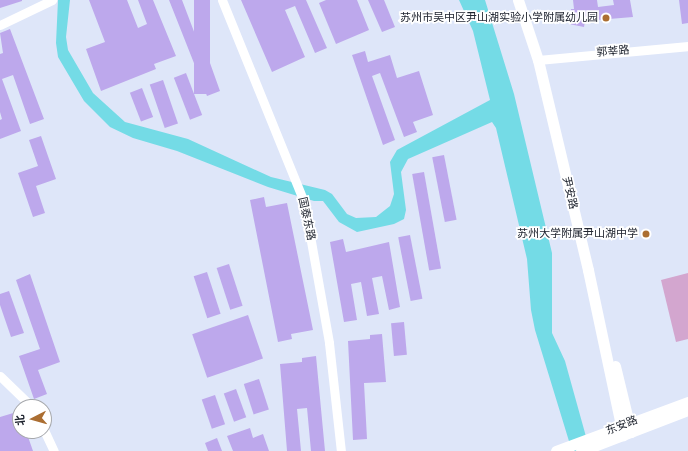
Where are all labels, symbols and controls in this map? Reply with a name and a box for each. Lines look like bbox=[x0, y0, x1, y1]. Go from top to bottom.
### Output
place label: 苏州市吴中区尹山湖实验小学附属幼儿园 bbox=[400, 11, 598, 25]
marker: 苏州市吴中区尹山湖实验小学附属幼儿园 bbox=[601, 13, 611, 23]
street label: 郭莘路 bbox=[596, 44, 630, 60]
street label: 尹安路 bbox=[559, 175, 579, 211]
street label: 国泰东路 bbox=[295, 196, 317, 242]
place label: 苏州大学附属尹山湖中学 bbox=[517, 227, 638, 241]
marker: 苏州大学附属尹山湖中学 bbox=[641, 229, 651, 239]
north arrow bbox=[12, 399, 52, 439]
text: 北 bbox=[14, 414, 28, 426]
street label: 东安路 bbox=[604, 414, 640, 438]

